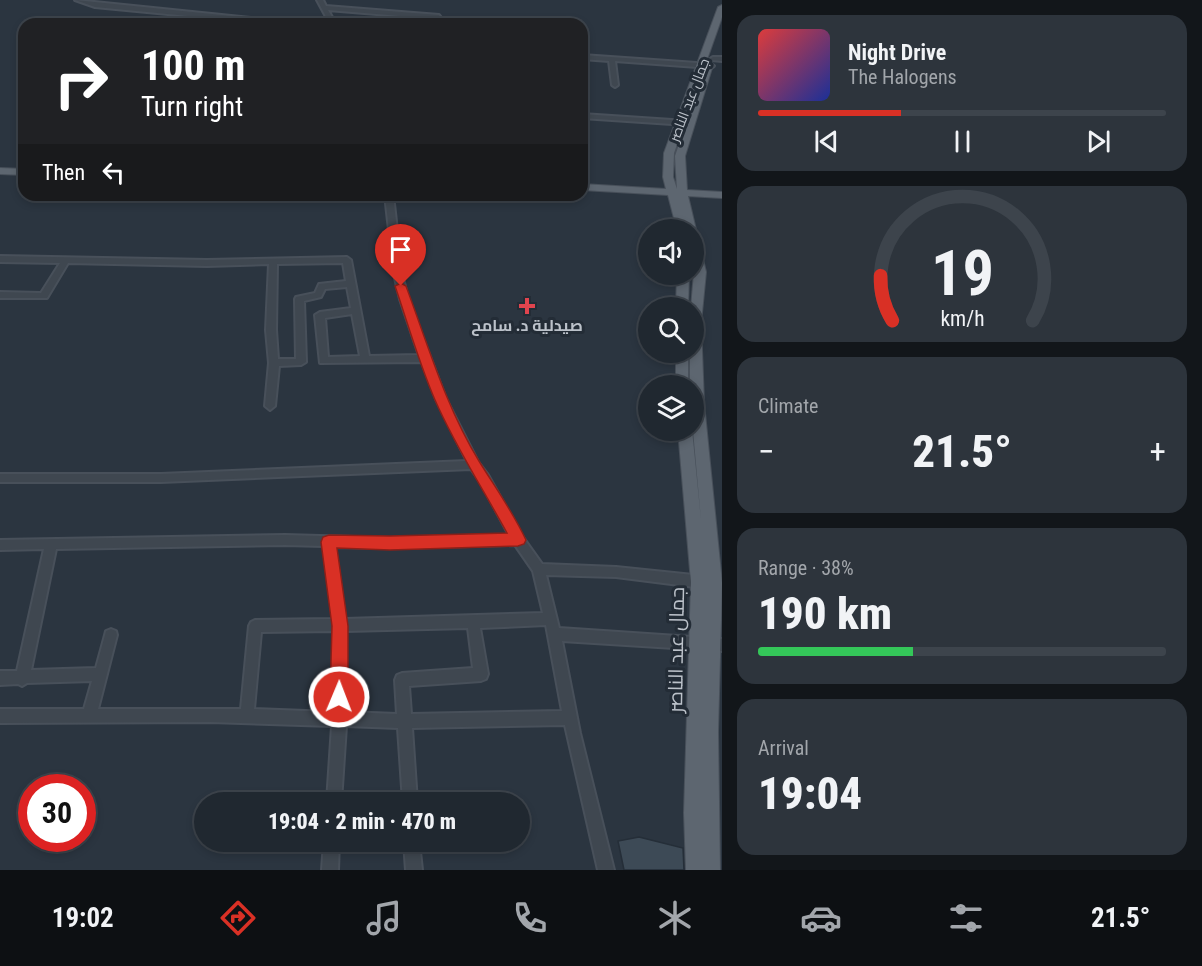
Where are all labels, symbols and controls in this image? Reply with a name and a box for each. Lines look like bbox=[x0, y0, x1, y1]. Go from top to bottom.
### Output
text: Night Drive bbox=[848, 40, 946, 65]
text: 100 m bbox=[141, 41, 246, 90]
icon: right bbox=[42, 42, 120, 120]
street label: جمال عبد الناصر bbox=[665, 56, 713, 145]
text: The Halogens bbox=[848, 65, 957, 89]
text: Turn right bbox=[141, 91, 243, 123]
icon: previous bbox=[810, 125, 843, 158]
icon: pause bbox=[946, 125, 979, 158]
icon: next bbox=[1082, 125, 1115, 158]
icon: left bbox=[97, 156, 130, 189]
text: Then bbox=[42, 160, 85, 185]
map controls bbox=[638, 219, 704, 441]
button: sound bbox=[638, 219, 704, 285]
pin bbox=[375, 224, 426, 286]
icon: arrive bbox=[384, 233, 417, 266]
text: 19 bbox=[930, 237, 994, 310]
button: search bbox=[638, 297, 704, 363]
marker: صيدلية د. سامح bbox=[520, 299, 534, 313]
text: km/h bbox=[940, 306, 984, 331]
place label: صيدلية د. سامح bbox=[471, 316, 583, 336]
button: layers bbox=[638, 375, 704, 441]
text: Climate bbox=[758, 394, 818, 418]
text: 21.5° bbox=[912, 425, 1012, 478]
text: − bbox=[758, 432, 775, 471]
text: + bbox=[1150, 432, 1166, 471]
text: Range · 38% bbox=[758, 556, 854, 580]
street label: جمال عبد الناصر bbox=[663, 587, 690, 714]
text: 190 km bbox=[758, 587, 892, 640]
position arrow bbox=[307, 665, 371, 729]
text: Arrival bbox=[758, 736, 809, 760]
text: 19:04 bbox=[758, 767, 862, 820]
speed limit sign: 30 bbox=[18, 774, 96, 852]
text: 19:04 · 2 min · 470 m bbox=[268, 809, 456, 834]
icon: directions bbox=[217, 897, 259, 939]
icon: music bbox=[363, 897, 405, 939]
icon: phone bbox=[509, 897, 551, 939]
icon: climate bbox=[654, 897, 696, 939]
icon: car bbox=[800, 897, 842, 939]
icon: filters bbox=[945, 897, 987, 939]
text: 19:02 bbox=[52, 902, 114, 934]
text: 21.5° bbox=[1091, 902, 1150, 934]

